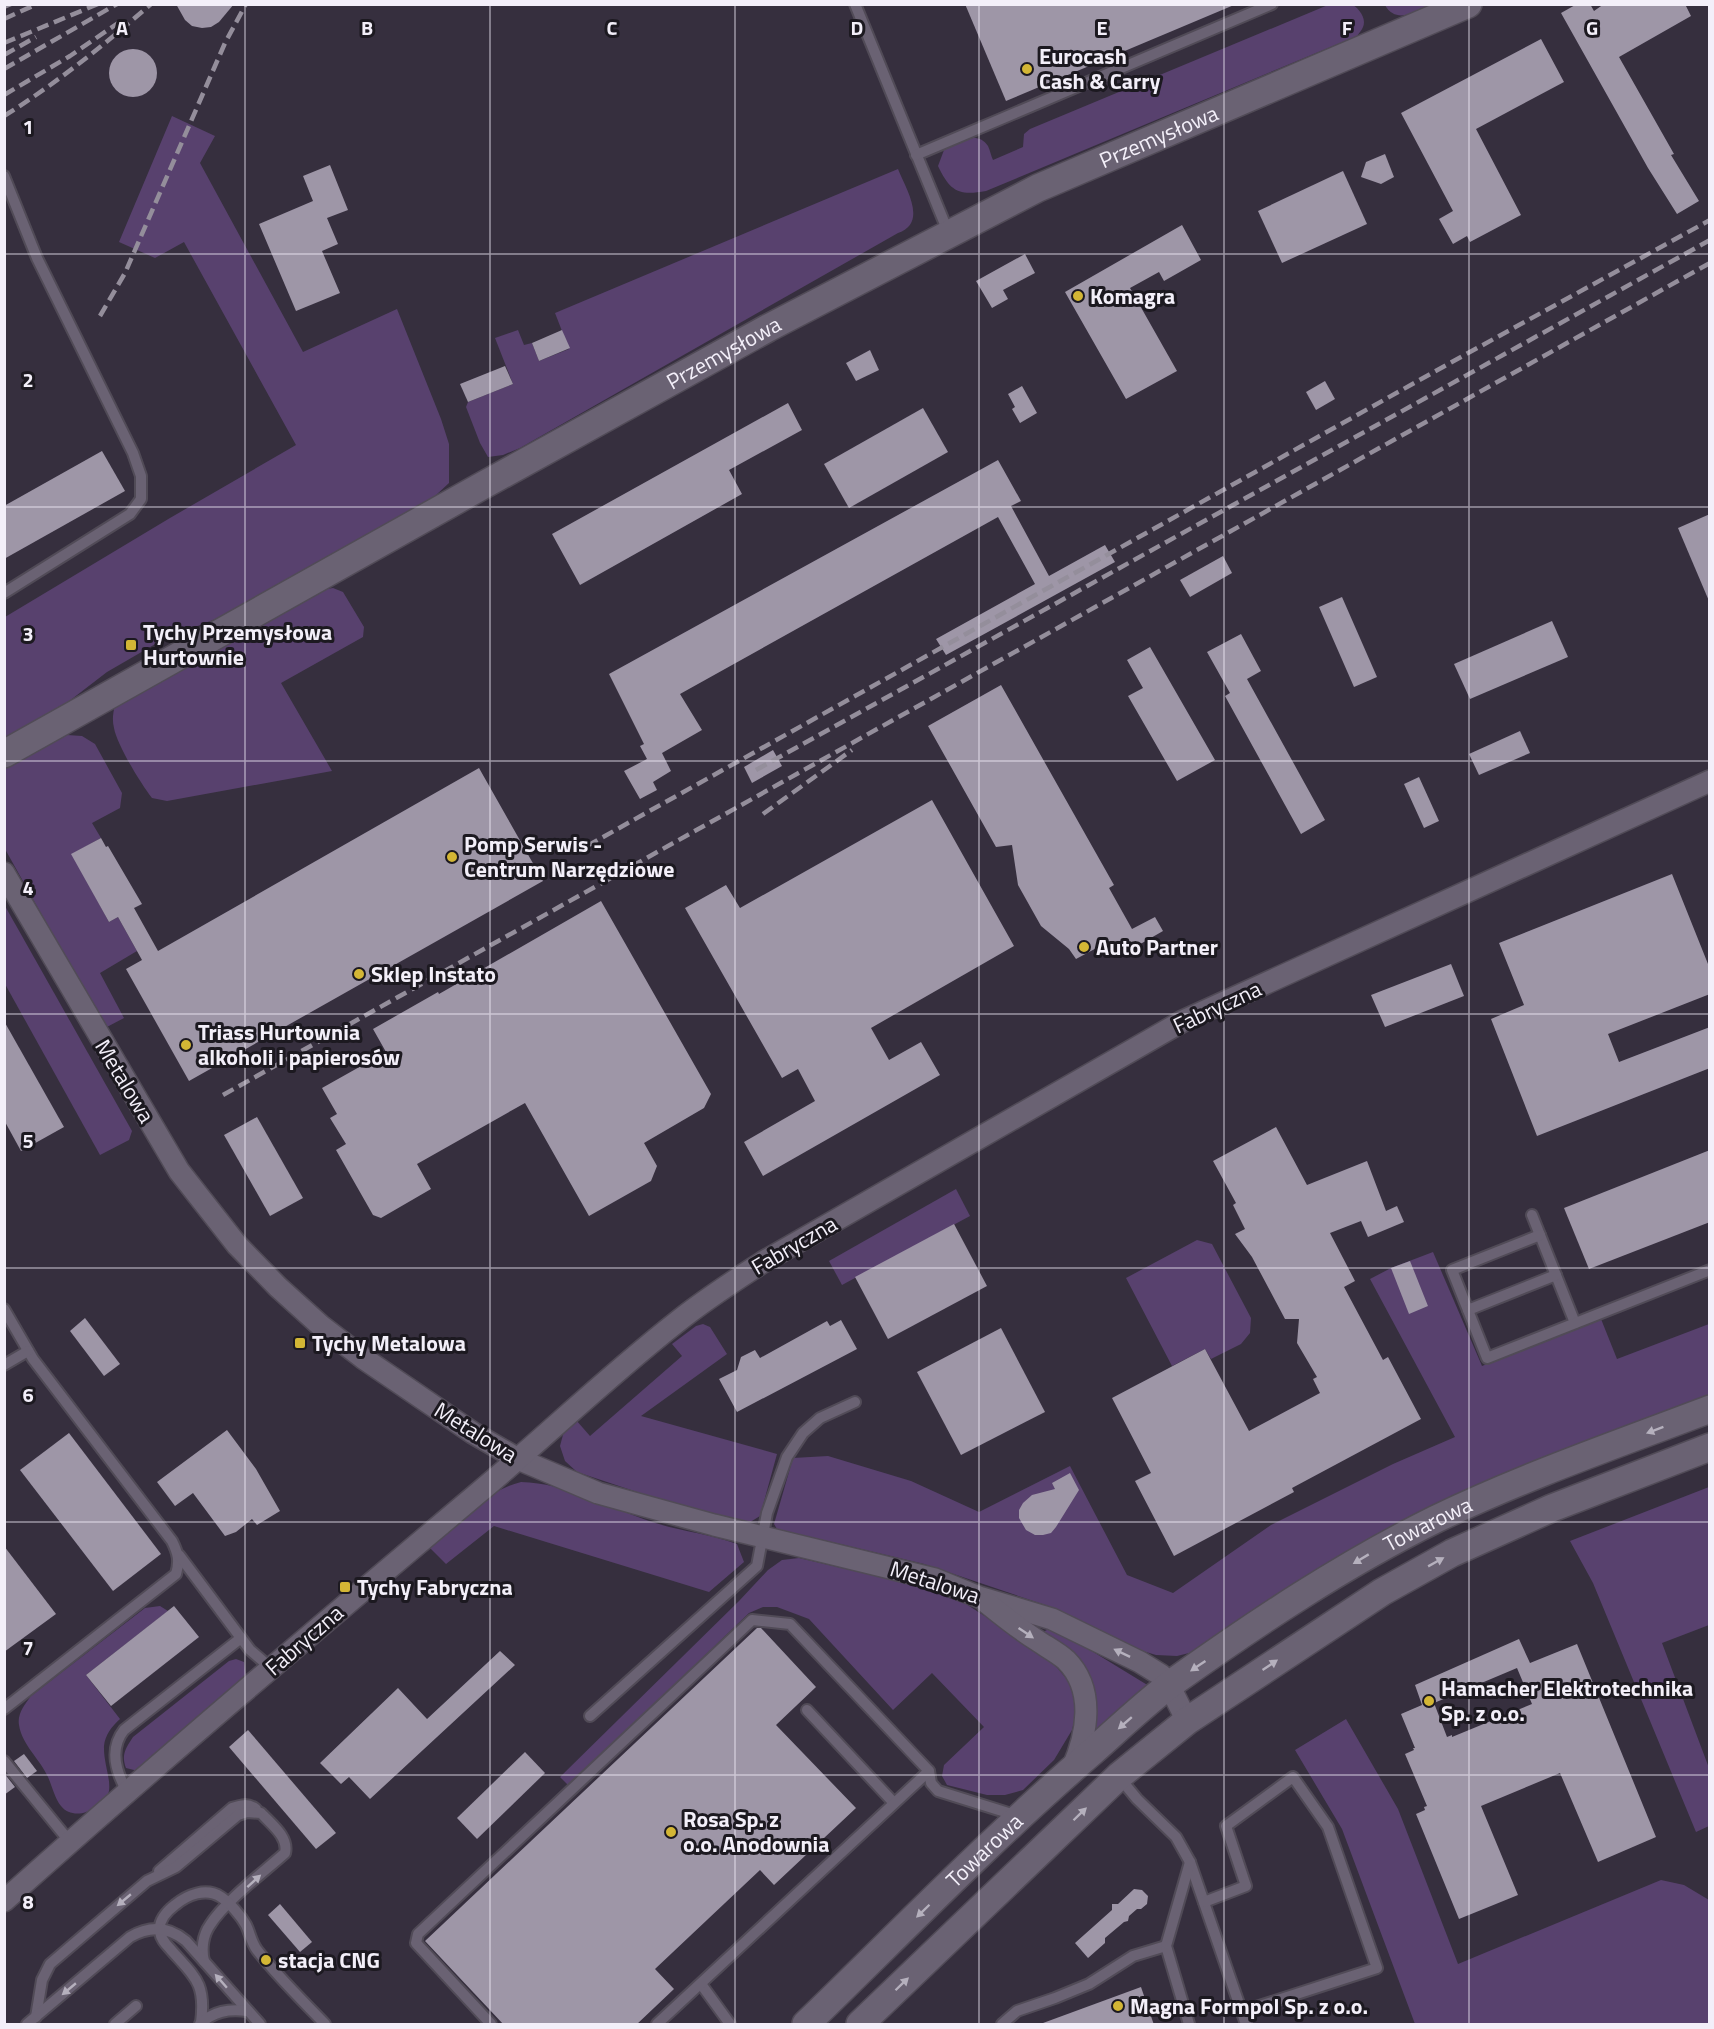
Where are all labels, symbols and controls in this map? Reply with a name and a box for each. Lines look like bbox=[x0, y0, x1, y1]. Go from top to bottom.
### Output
text: A bbox=[116, 12, 128, 43]
text: B bbox=[361, 12, 373, 43]
text: C bbox=[607, 12, 618, 43]
text: D bbox=[851, 12, 863, 43]
text: E bbox=[1096, 12, 1108, 43]
text: F bbox=[1342, 12, 1353, 43]
text: G bbox=[1586, 12, 1598, 43]
place label: Eurocash Cash & Carry bbox=[1039, 39, 1160, 98]
marker: Eurocash Cash & Carry bbox=[1020, 62, 1034, 76]
street label: Przemysłowa bbox=[1094, 96, 1224, 177]
text: 1 bbox=[22, 111, 34, 142]
place label: Komagra bbox=[1090, 279, 1175, 313]
marker: Komagra bbox=[1071, 289, 1085, 303]
street label: Przemysłowa bbox=[660, 307, 787, 398]
text: 2 bbox=[22, 364, 34, 395]
place label: Tychy Przemysłowa Hurtownie bbox=[143, 615, 332, 674]
text: 3 bbox=[22, 618, 34, 649]
marker: Tychy Przemysłowa Hurtownie bbox=[124, 638, 138, 652]
place label: Pomp Serwis - Centrum Narzędziowe bbox=[464, 827, 674, 886]
marker: Pomp Serwis - Centrum Narzędziowe bbox=[445, 850, 459, 864]
text: 4 bbox=[22, 872, 34, 903]
place label: Auto Partner bbox=[1096, 930, 1218, 964]
marker: Auto Partner bbox=[1077, 940, 1091, 954]
place label: Sklep Instato bbox=[371, 957, 496, 991]
marker: Sklep Instato bbox=[352, 967, 366, 981]
street label: Fabryczna bbox=[1167, 972, 1267, 1042]
place label: Triass Hurtownia alkoholi i papierosów bbox=[198, 1015, 400, 1074]
street label: Metalowa bbox=[87, 1033, 163, 1129]
marker: Triass Hurtownia alkoholi i papierosów bbox=[179, 1038, 193, 1052]
text: 5 bbox=[22, 1125, 34, 1156]
street label: Fabryczna bbox=[745, 1207, 843, 1283]
place label: Tychy Metalowa bbox=[312, 1326, 466, 1360]
marker: Tychy Metalowa bbox=[293, 1336, 307, 1350]
text: 6 bbox=[22, 1379, 34, 1410]
street label: Metalowa bbox=[428, 1393, 524, 1471]
one-way arrow bbox=[1646, 1426, 1664, 1435]
street label: Towarowa bbox=[1377, 1487, 1478, 1560]
street label: Metalowa bbox=[886, 1552, 984, 1612]
one-way arrow bbox=[1352, 1554, 1369, 1564]
one-way arrow bbox=[1428, 1557, 1445, 1567]
place label: Tychy Fabryczna bbox=[357, 1570, 513, 1604]
marker: Tychy Fabryczna bbox=[338, 1580, 352, 1594]
street label: Fabryczna bbox=[257, 1596, 351, 1684]
one-way arrow bbox=[1017, 1627, 1034, 1638]
text: 7 bbox=[22, 1632, 34, 1663]
one-way arrow bbox=[1113, 1648, 1130, 1657]
one-way arrow bbox=[1262, 1659, 1278, 1671]
one-way arrow bbox=[1190, 1660, 1206, 1671]
place label: Hamacher Elektrotechnika Sp. z o.o. bbox=[1441, 1671, 1693, 1730]
marker: Hamacher Elektrotechnika Sp. z o.o. bbox=[1422, 1694, 1436, 1708]
one-way arrow bbox=[1118, 1716, 1133, 1729]
place label: Rosa Sp. z o.o. Anodownia bbox=[683, 1802, 829, 1861]
street label: Towarowa bbox=[938, 1805, 1031, 1895]
one-way arrow bbox=[1073, 1807, 1087, 1821]
marker: Rosa Sp. z o.o. Anodownia bbox=[664, 1825, 678, 1839]
one-way arrow bbox=[247, 1874, 262, 1888]
text: 8 bbox=[22, 1886, 34, 1917]
one-way arrow bbox=[116, 1894, 132, 1907]
one-way arrow bbox=[917, 1903, 931, 1917]
place label: stacja CNG bbox=[278, 1943, 380, 1977]
marker: stacja CNG bbox=[259, 1953, 273, 1967]
one-way arrow bbox=[215, 1974, 228, 1989]
one-way arrow bbox=[895, 1977, 910, 1991]
one-way arrow bbox=[62, 1982, 77, 1995]
place label: Magna Formpol Sp. z o.o. bbox=[1130, 1989, 1368, 2023]
marker: Magna Formpol Sp. z o.o. bbox=[1111, 1999, 1125, 2013]

